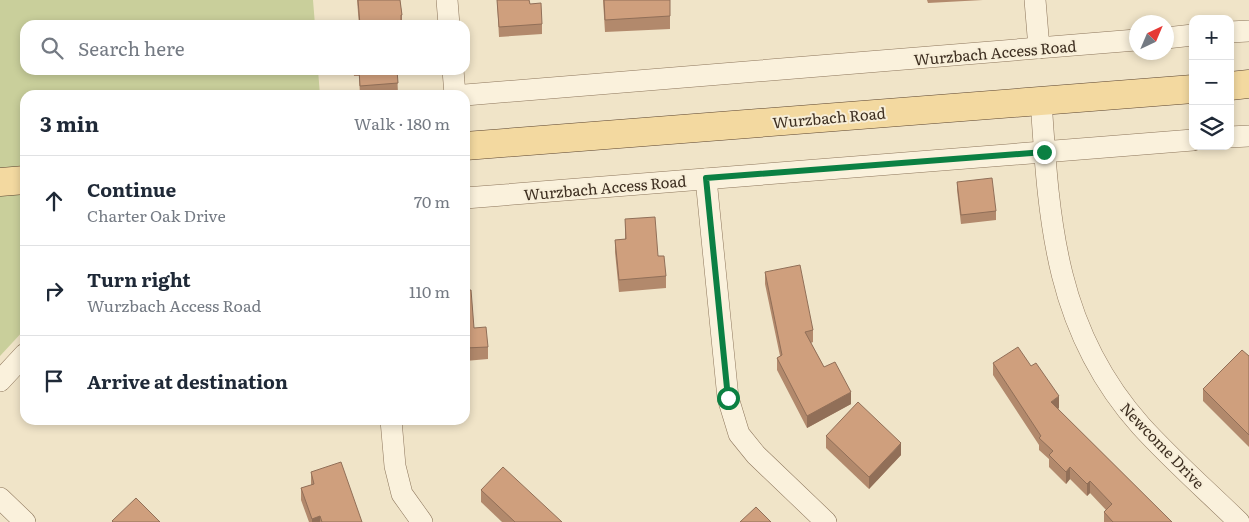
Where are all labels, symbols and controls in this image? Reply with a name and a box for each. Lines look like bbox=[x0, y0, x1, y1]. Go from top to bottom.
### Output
north arrow bbox=[1129, 15, 1174, 60]
map controls bbox=[1189, 15, 1234, 150]
button: + bbox=[1189, 15, 1234, 60]
search box bbox=[20, 20, 470, 75]
street label: Wurzbach Access Road bbox=[913, 33, 1077, 71]
icon: search bbox=[38, 34, 66, 62]
text: Search here bbox=[78, 34, 185, 62]
button: − bbox=[1189, 60, 1234, 105]
street label: Wurzbach Road bbox=[771, 101, 887, 133]
button: layers bbox=[1189, 105, 1234, 150]
text: 3 min bbox=[40, 107, 99, 138]
text: Walk · 180 m bbox=[354, 111, 450, 135]
route end bbox=[1033, 141, 1056, 164]
street label: Wurzbach Access Road bbox=[523, 168, 687, 206]
text: Continue bbox=[87, 175, 176, 203]
icon: ahead bbox=[40, 187, 68, 215]
text: 70 m bbox=[414, 189, 450, 213]
text: Charter Oak Drive bbox=[87, 203, 226, 227]
text: Turn right bbox=[87, 265, 191, 293]
icon: right bbox=[40, 277, 68, 305]
text: 110 m bbox=[409, 279, 450, 303]
text: Wurzbach Access Road bbox=[87, 293, 261, 317]
icon: arrive bbox=[40, 367, 68, 395]
text: Arrive at destination bbox=[87, 367, 288, 395]
route start bbox=[717, 387, 740, 410]
street label: Newcome Drive bbox=[1116, 396, 1211, 494]

